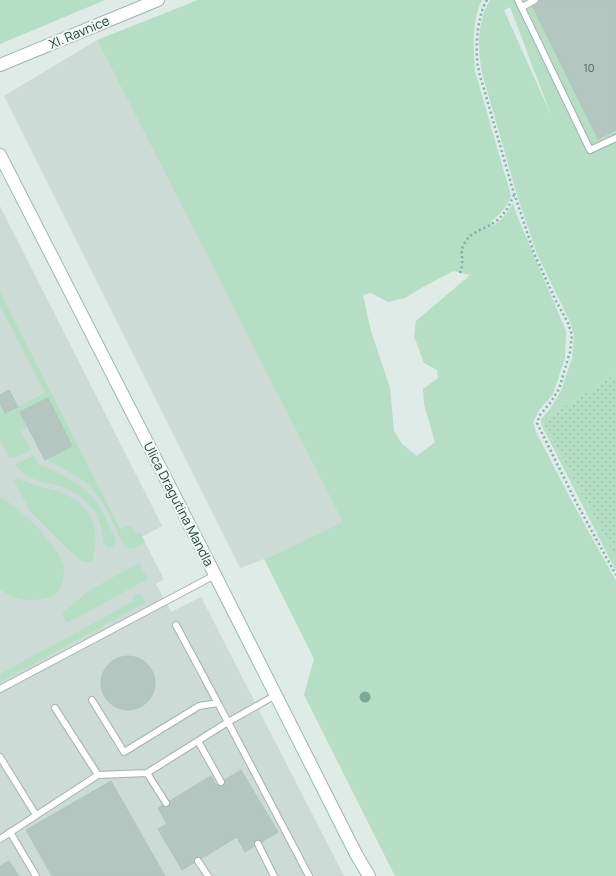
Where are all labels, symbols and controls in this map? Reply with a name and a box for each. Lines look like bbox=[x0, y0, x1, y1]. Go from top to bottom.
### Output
street label: XI. Ravnice bbox=[46, 11, 112, 53]
house number: 10 bbox=[583, 60, 595, 75]
street label: Ulica Dragutina Mandla bbox=[140, 439, 218, 569]

